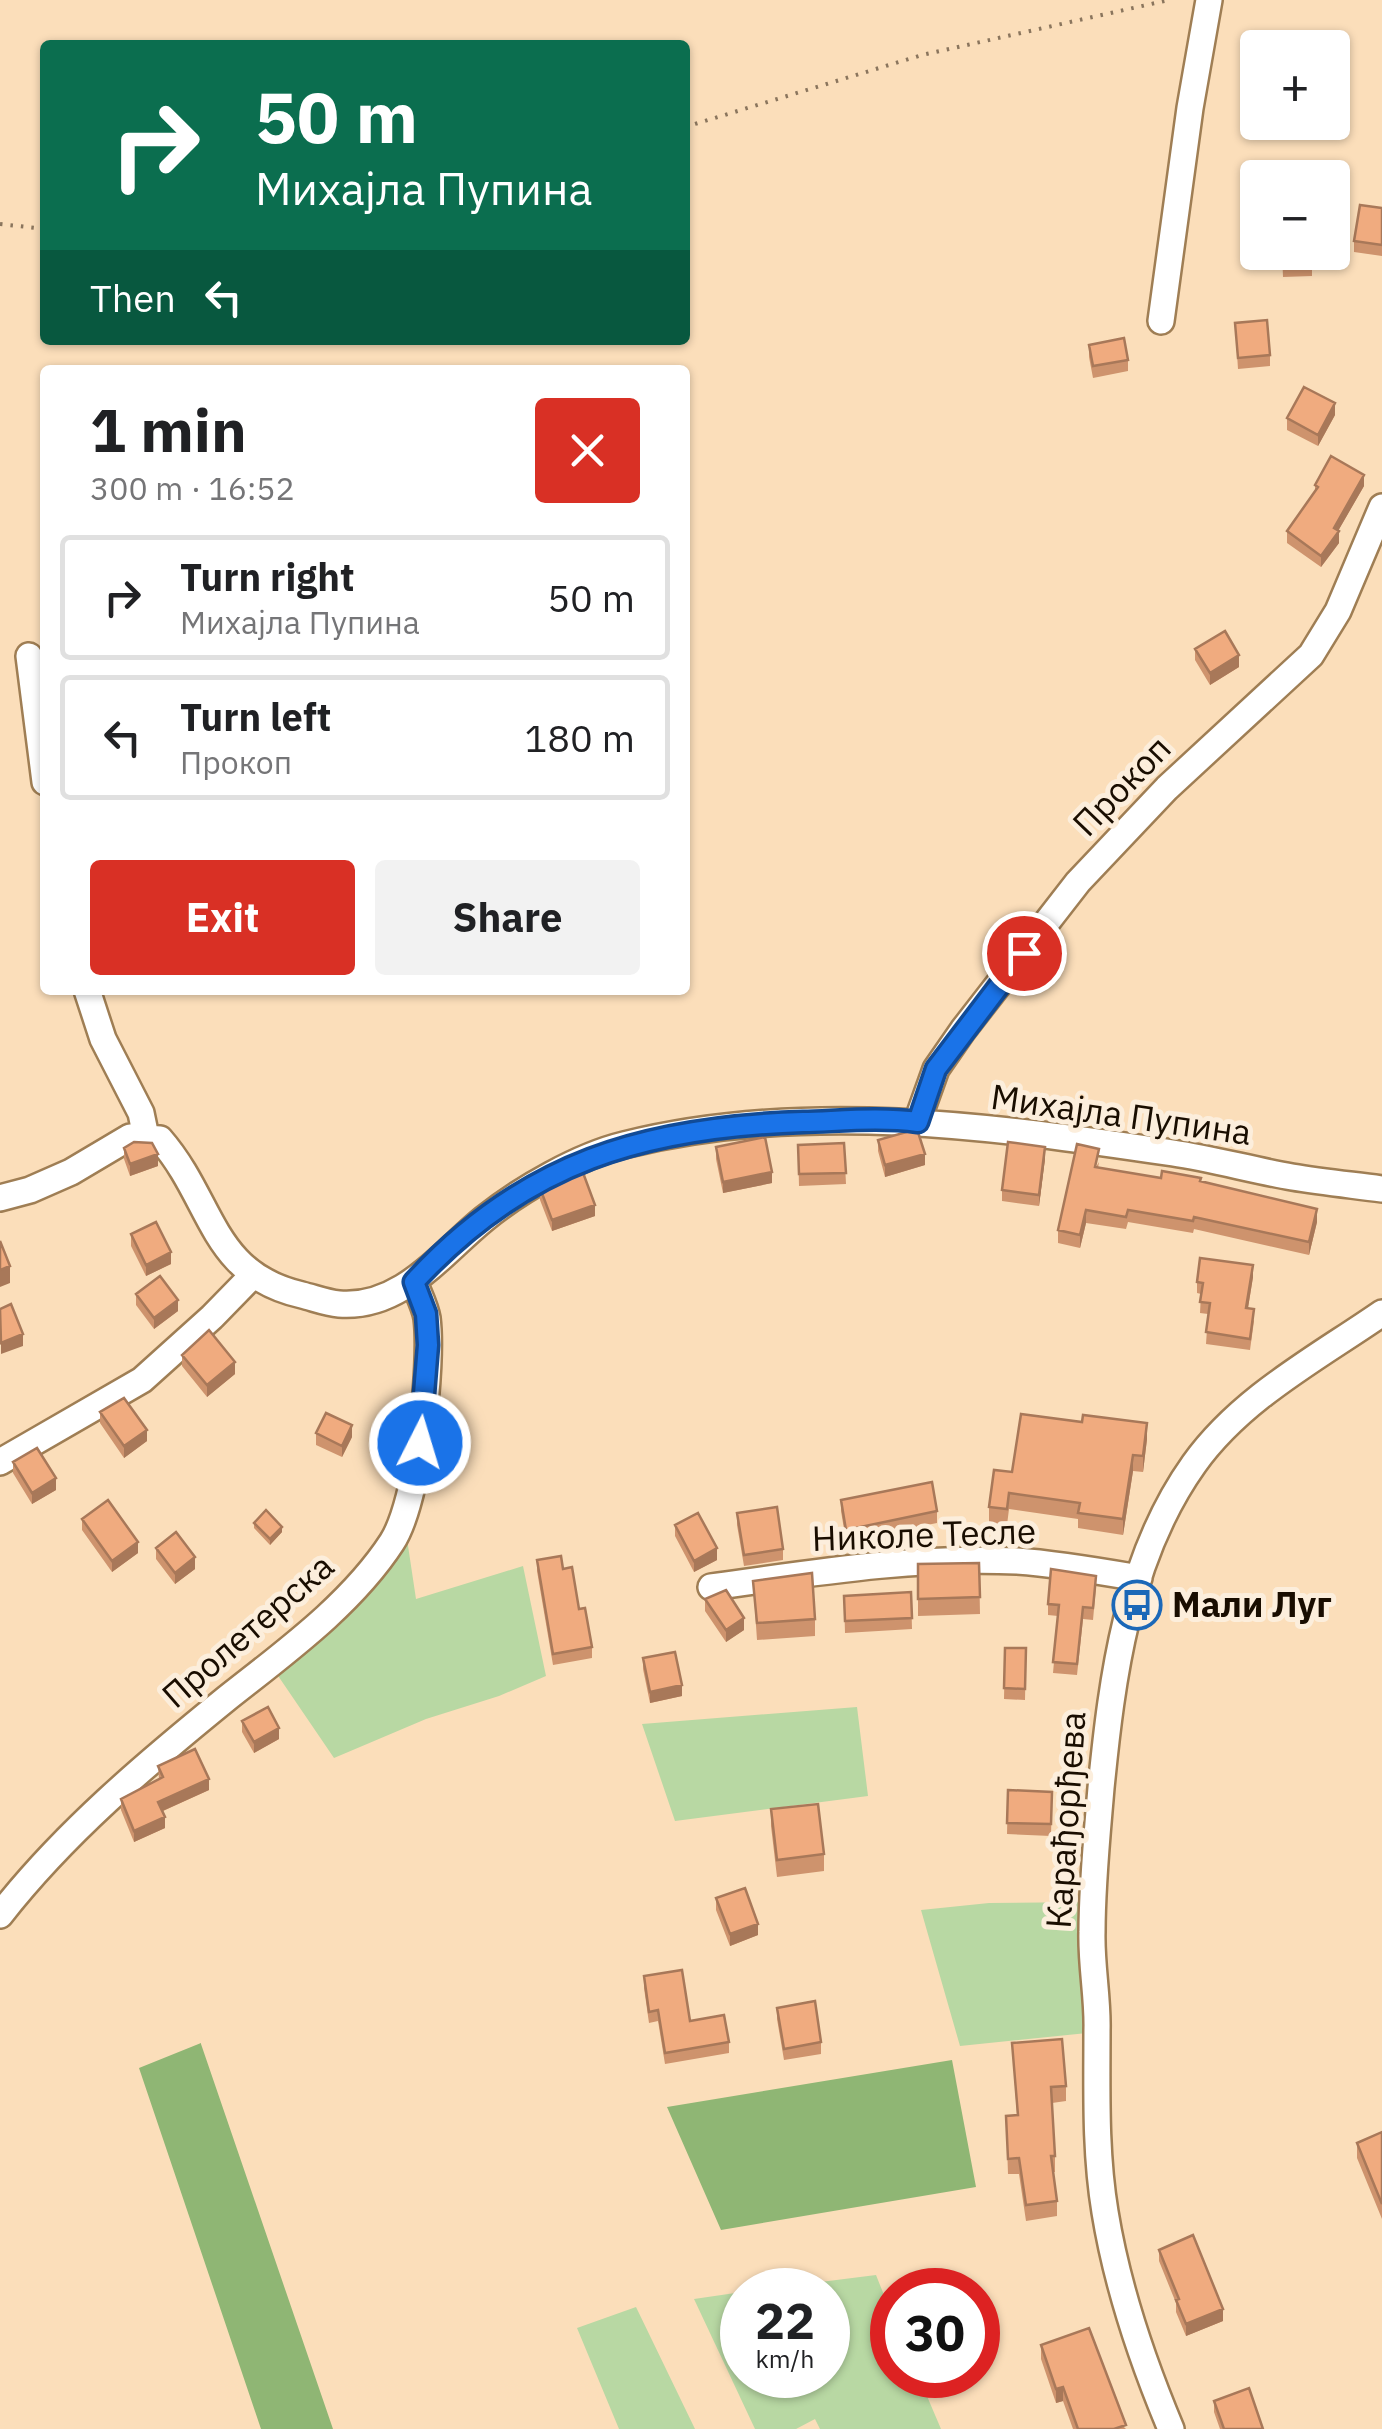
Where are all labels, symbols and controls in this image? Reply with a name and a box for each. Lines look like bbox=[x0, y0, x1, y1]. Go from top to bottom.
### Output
map controls bbox=[1240, 30, 1350, 270]
button: + bbox=[1240, 30, 1350, 140]
text: 50 m bbox=[255, 71, 418, 162]
icon: right bbox=[90, 80, 220, 210]
text: Михајла Пупина bbox=[255, 159, 592, 217]
button: − bbox=[1240, 160, 1350, 270]
icon: left bbox=[196, 270, 251, 325]
text: Then bbox=[90, 273, 176, 322]
text: 1 min bbox=[90, 390, 247, 469]
button: close bbox=[535, 398, 640, 503]
text: 300 m · 16:52 bbox=[90, 467, 295, 509]
text: Turn right bbox=[180, 552, 355, 601]
icon: right bbox=[95, 570, 150, 625]
text: 50 m bbox=[547, 573, 635, 622]
text: Михајла Пупина bbox=[180, 601, 420, 643]
text: Turn left bbox=[180, 692, 331, 741]
icon: left bbox=[95, 710, 150, 765]
text: 180 m bbox=[524, 713, 635, 762]
street label: Прокоп bbox=[1062, 725, 1180, 845]
text: Прокоп bbox=[180, 741, 292, 783]
button: Exit bbox=[90, 860, 355, 975]
button: Share bbox=[375, 860, 640, 975]
pin bbox=[982, 911, 1067, 996]
icon: arrive bbox=[997, 926, 1052, 981]
street label: Михајла Пупина bbox=[988, 1073, 1254, 1155]
position arrow bbox=[368, 1391, 472, 1495]
street label: Николе Тесле bbox=[811, 1507, 1037, 1561]
street label: Пролетерска bbox=[152, 1543, 343, 1718]
bus stop icon: Мали Луг bbox=[1111, 1579, 1163, 1631]
place label: Мали Луг bbox=[1172, 1581, 1332, 1627]
street label: Карађорђева bbox=[1034, 1710, 1096, 1930]
speed limit sign: 30 bbox=[870, 2268, 1000, 2398]
text: 22 bbox=[755, 2288, 815, 2353]
text: km/h bbox=[756, 2342, 814, 2375]

